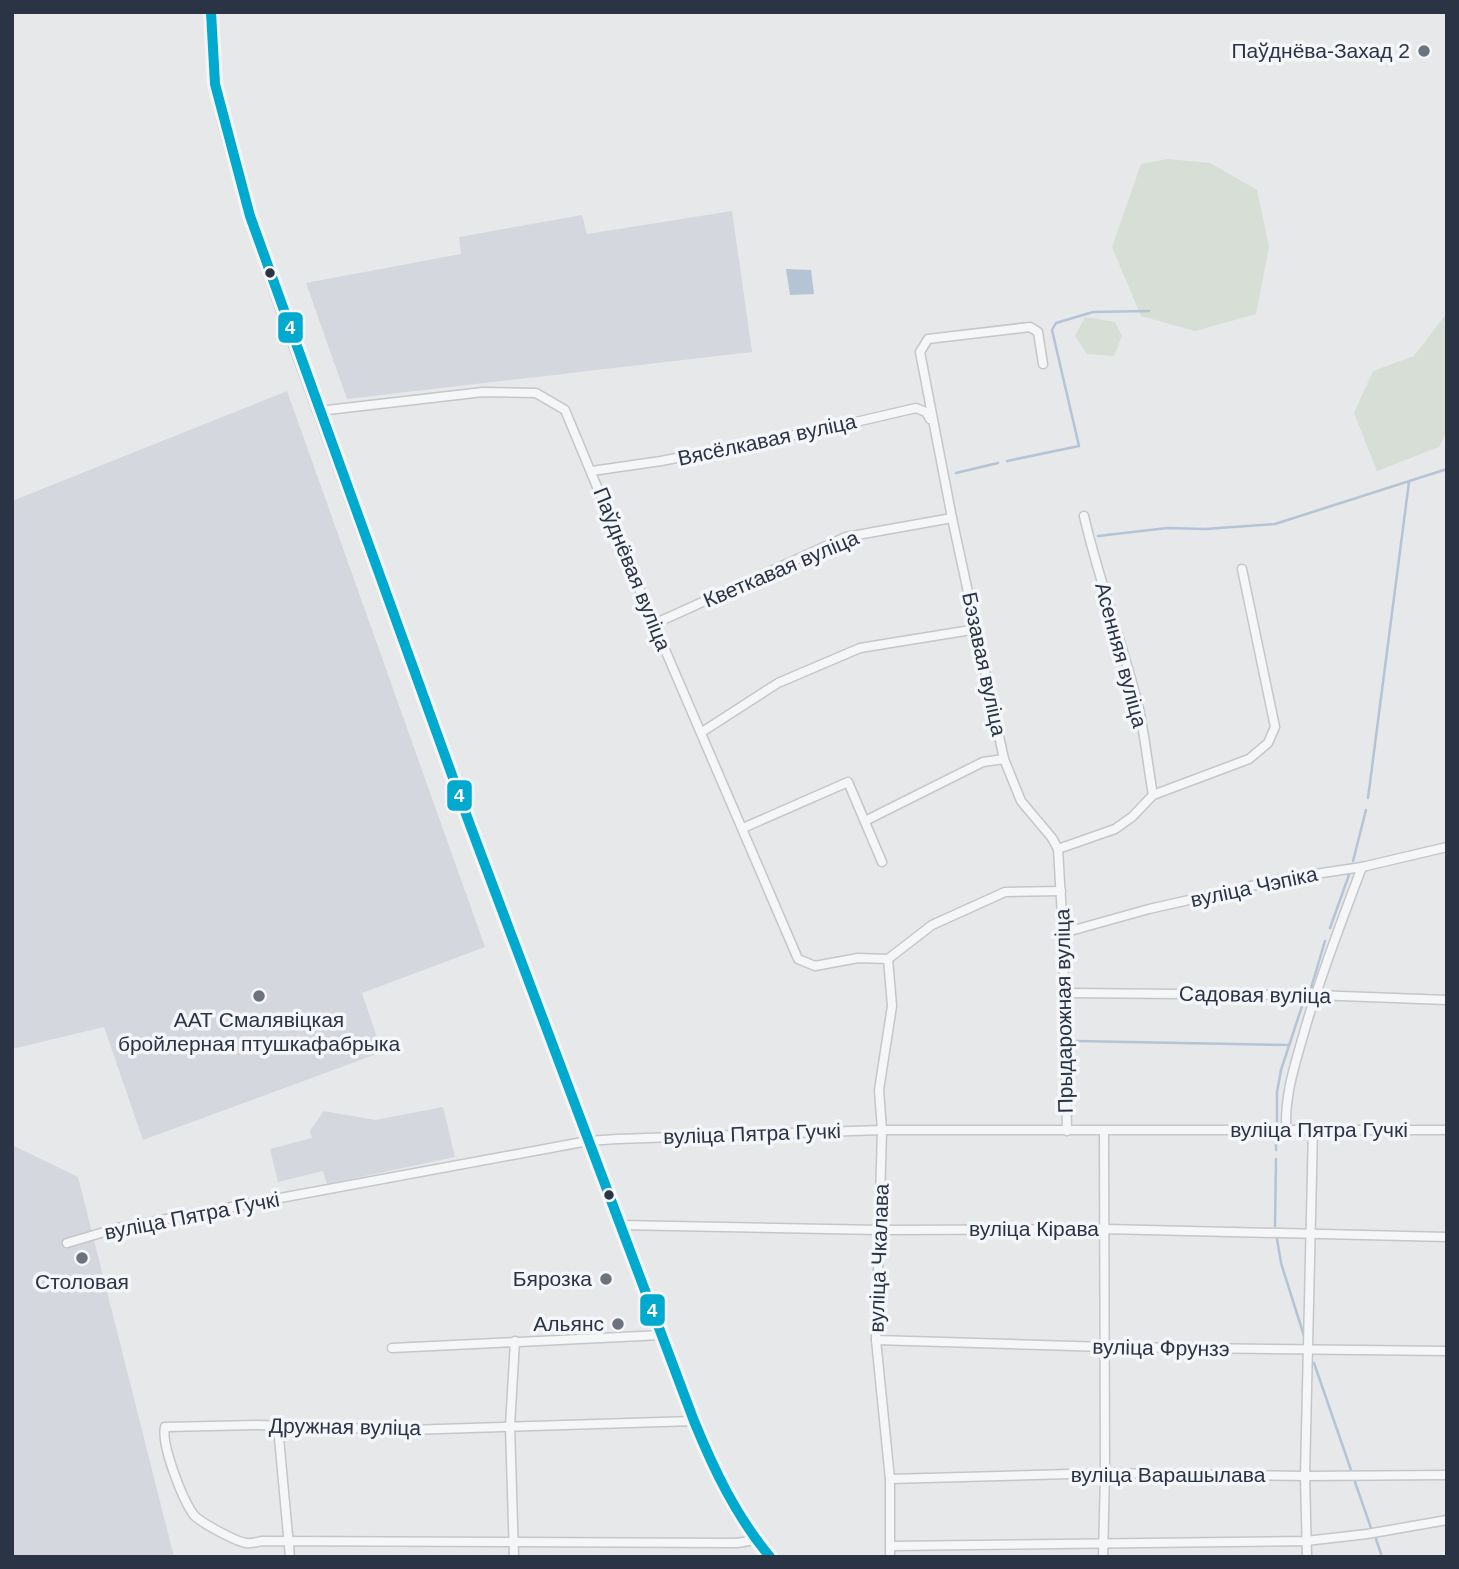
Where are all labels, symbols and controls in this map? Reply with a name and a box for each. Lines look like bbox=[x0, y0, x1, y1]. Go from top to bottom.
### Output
place label: Паўднёва-Захад 2 bbox=[1232, 39, 1410, 62]
marker: Паўднёва-Захад 2 bbox=[1416, 43, 1432, 59]
unlabelled marker bbox=[263, 266, 277, 280]
line badge: 4 bbox=[277, 311, 304, 344]
text: 4 bbox=[285, 317, 296, 338]
street label: Вясёлкавая вуліца bbox=[675, 409, 859, 470]
street label: Паўднёвая вуліца bbox=[589, 484, 676, 654]
street label: Кветкавая вуліца bbox=[700, 525, 862, 612]
street label: Асенняя вуліца bbox=[1091, 580, 1152, 730]
street label: Бэзавая вуліца bbox=[958, 590, 1011, 738]
line badge: 4 bbox=[446, 779, 473, 812]
text: 4 bbox=[454, 785, 465, 806]
street label: вуліца Чэпіка bbox=[1188, 862, 1320, 911]
street label: Прыдарожная вуліца bbox=[1050, 908, 1077, 1114]
street label: Садовая вуліца bbox=[1179, 982, 1332, 1007]
marker: ААТ Смалявіцкая бройлерная птушкафабрыка bbox=[251, 988, 267, 1004]
place label: ААТ Смалявіцкая бройлерная птушкафабрыка bbox=[118, 1008, 400, 1055]
street label: вуліца Пятра Гучкі bbox=[1230, 1118, 1408, 1141]
street label: вуліца Пятра Гучкі bbox=[663, 1119, 841, 1148]
street label: вуліца Чкалава bbox=[864, 1183, 893, 1333]
street label: вуліца Пятра Гучкі bbox=[102, 1187, 281, 1244]
unlabelled marker bbox=[602, 1188, 616, 1202]
street label: вуліца Кірава bbox=[969, 1217, 1099, 1240]
marker: Столовая bbox=[74, 1250, 90, 1266]
place label: Бярозка bbox=[513, 1267, 592, 1290]
place label: Столовая bbox=[35, 1270, 129, 1293]
marker: Бярозка bbox=[598, 1271, 614, 1287]
line badge: 4 bbox=[639, 1293, 666, 1327]
text: 4 bbox=[647, 1300, 658, 1321]
place label: Альянс bbox=[533, 1312, 604, 1335]
marker: Альянс bbox=[610, 1316, 626, 1332]
street label: вуліца Фрунзэ bbox=[1092, 1335, 1230, 1360]
street label: Дружная вуліца bbox=[269, 1414, 422, 1439]
street label: вуліца Варашылава bbox=[1071, 1463, 1266, 1486]

